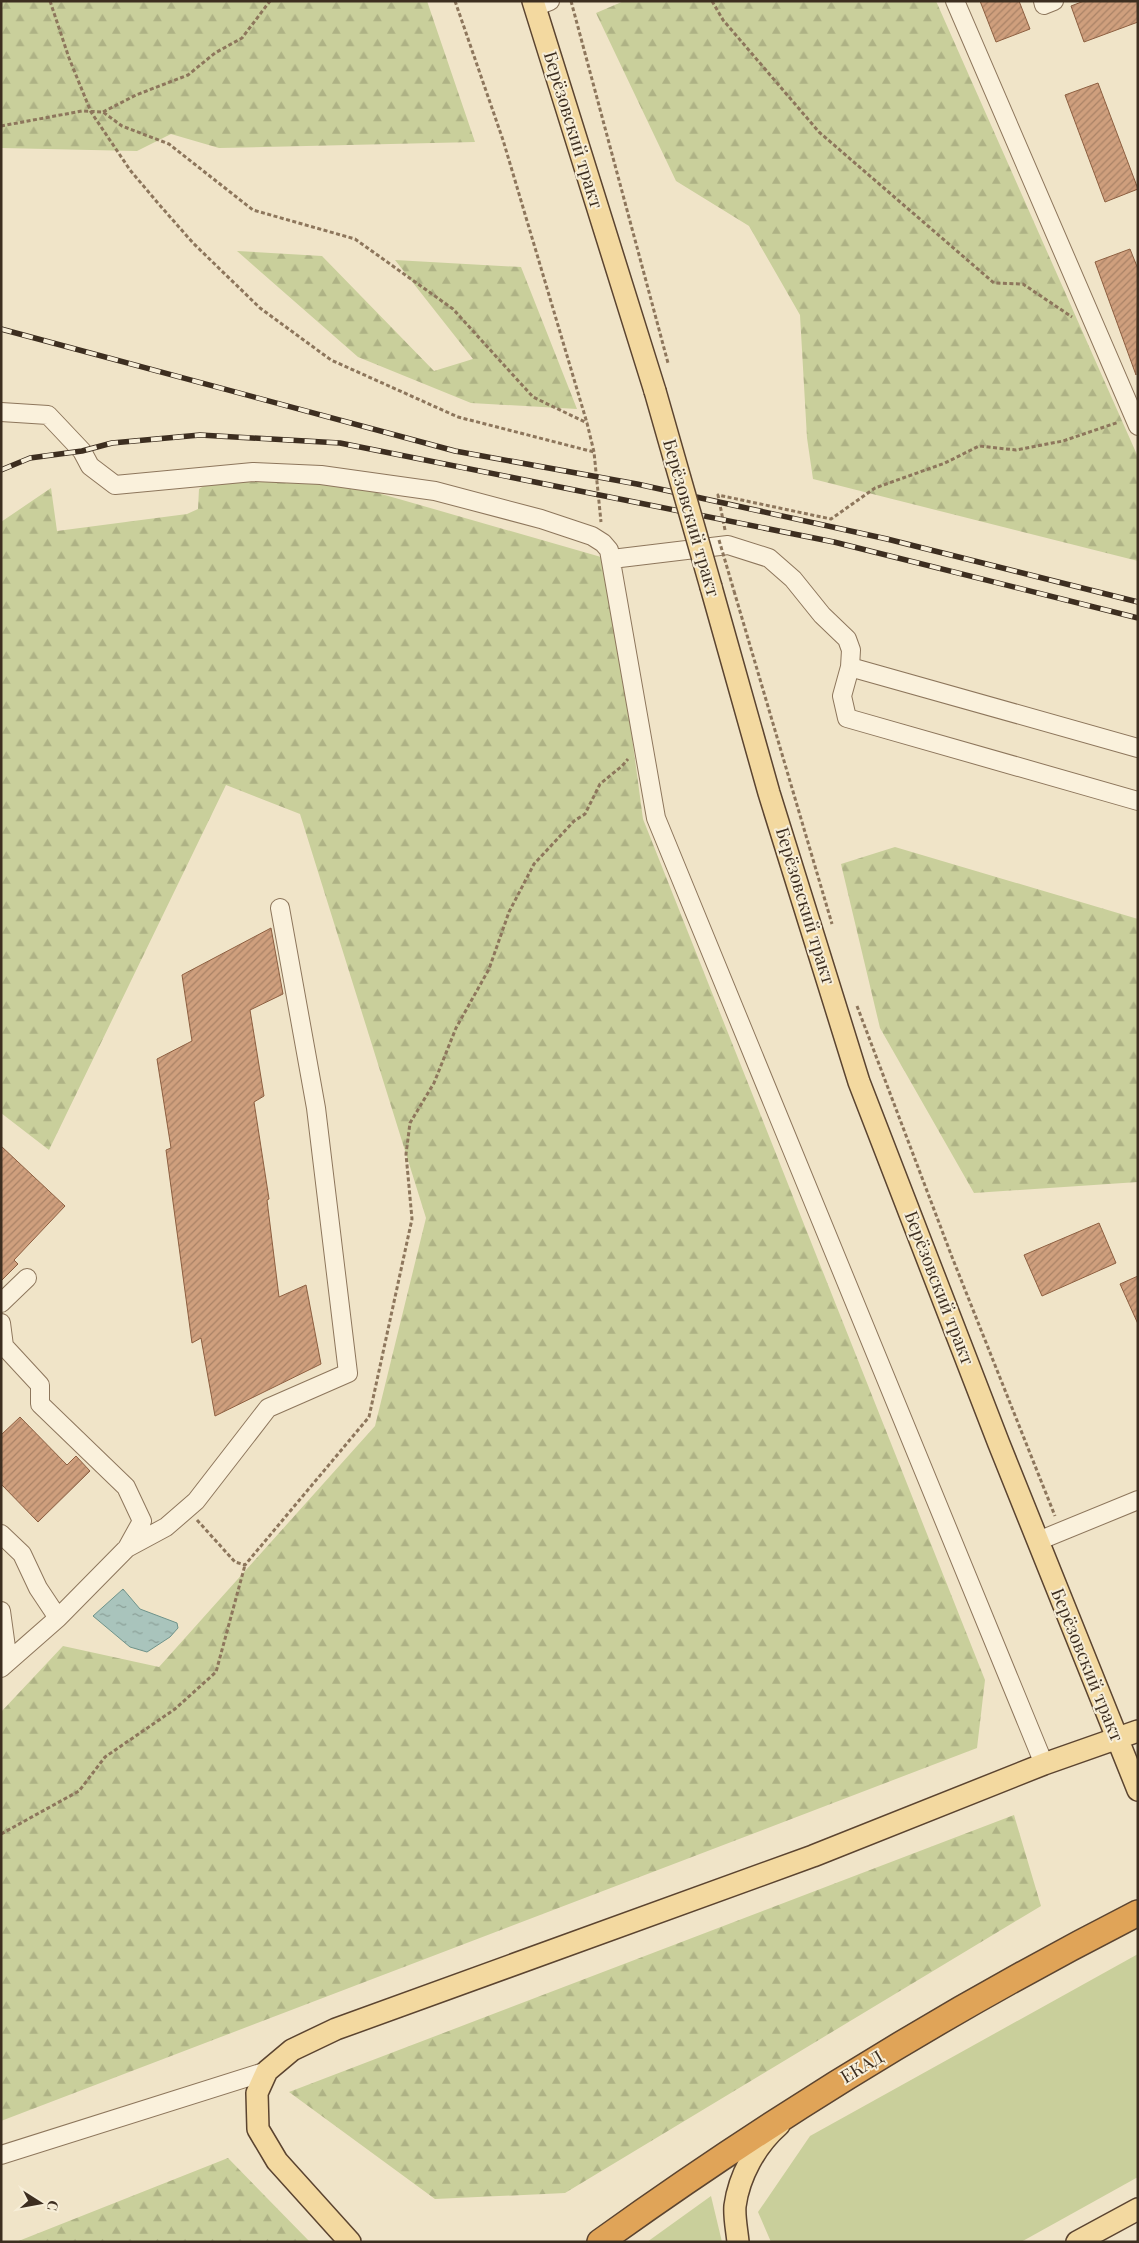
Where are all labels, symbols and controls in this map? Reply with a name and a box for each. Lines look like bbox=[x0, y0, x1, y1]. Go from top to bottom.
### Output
street label: Берёзовский тракт bbox=[539, 48, 609, 211]
street label: Берёзовский тракт bbox=[658, 436, 726, 600]
street label: Берёзовский тракт bbox=[771, 824, 841, 987]
street label: Берёзовский тракт bbox=[899, 1207, 980, 1368]
street label: Берёзовский тракт bbox=[1046, 1584, 1130, 1745]
street label: ЕКАД bbox=[836, 2044, 887, 2088]
north arrow bbox=[15, 2178, 65, 2228]
text: С bbox=[43, 2199, 64, 2212]

